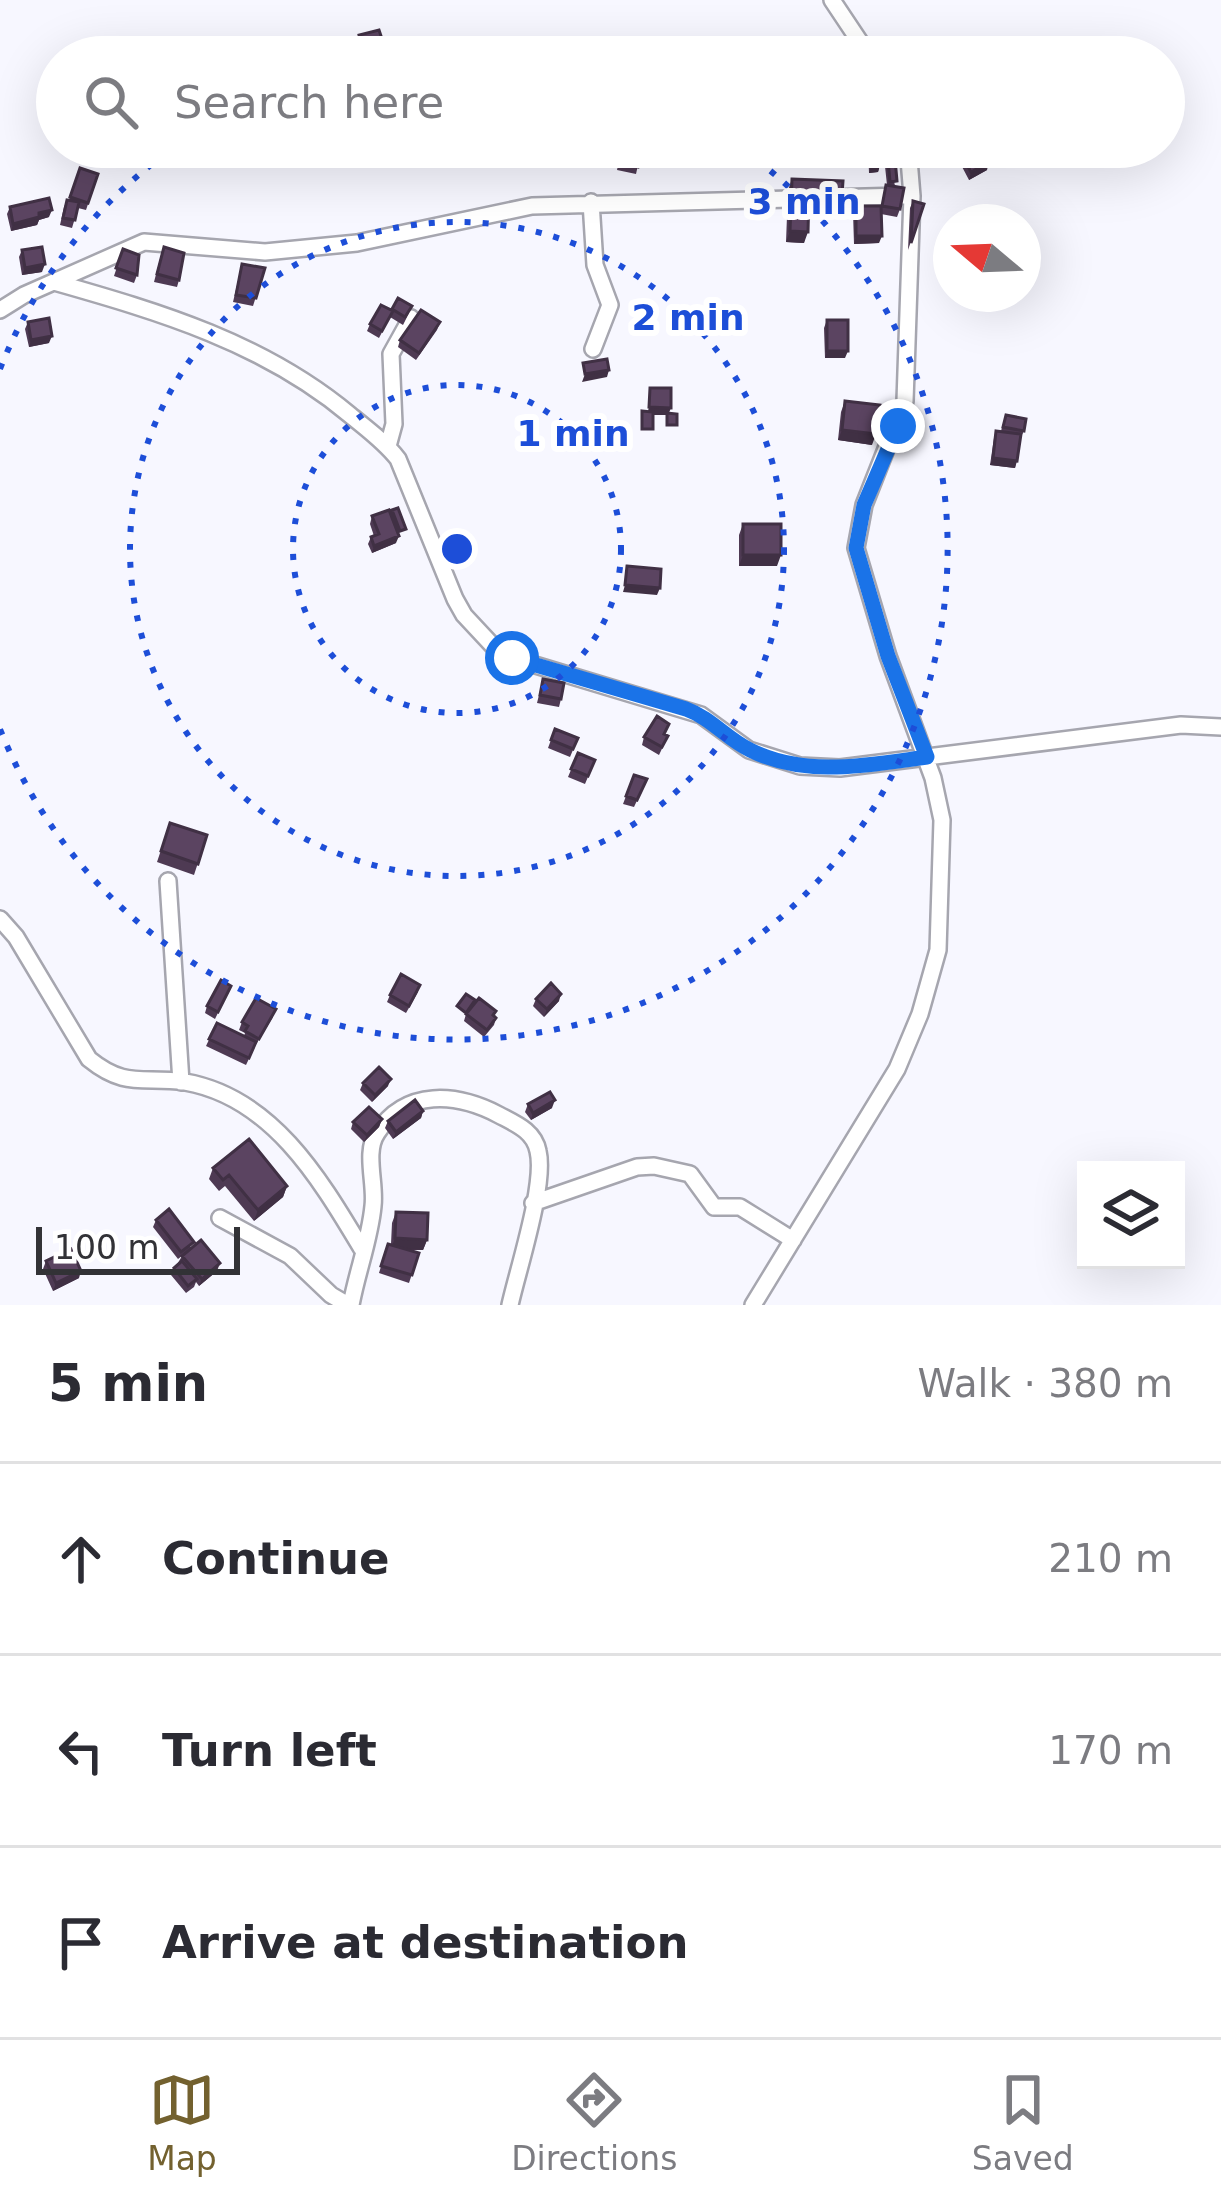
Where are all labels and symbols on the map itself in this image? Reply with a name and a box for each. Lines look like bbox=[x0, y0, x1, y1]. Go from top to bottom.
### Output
text: 3 min bbox=[747, 181, 861, 222]
north arrow bbox=[933, 204, 1041, 312]
text: 2 min bbox=[631, 297, 745, 338]
route end bbox=[871, 399, 925, 453]
text: 1 min bbox=[516, 413, 630, 454]
centre of rings bbox=[436, 528, 478, 570]
route start bbox=[485, 631, 539, 685]
scale bar bbox=[36, 1221, 240, 1274]

